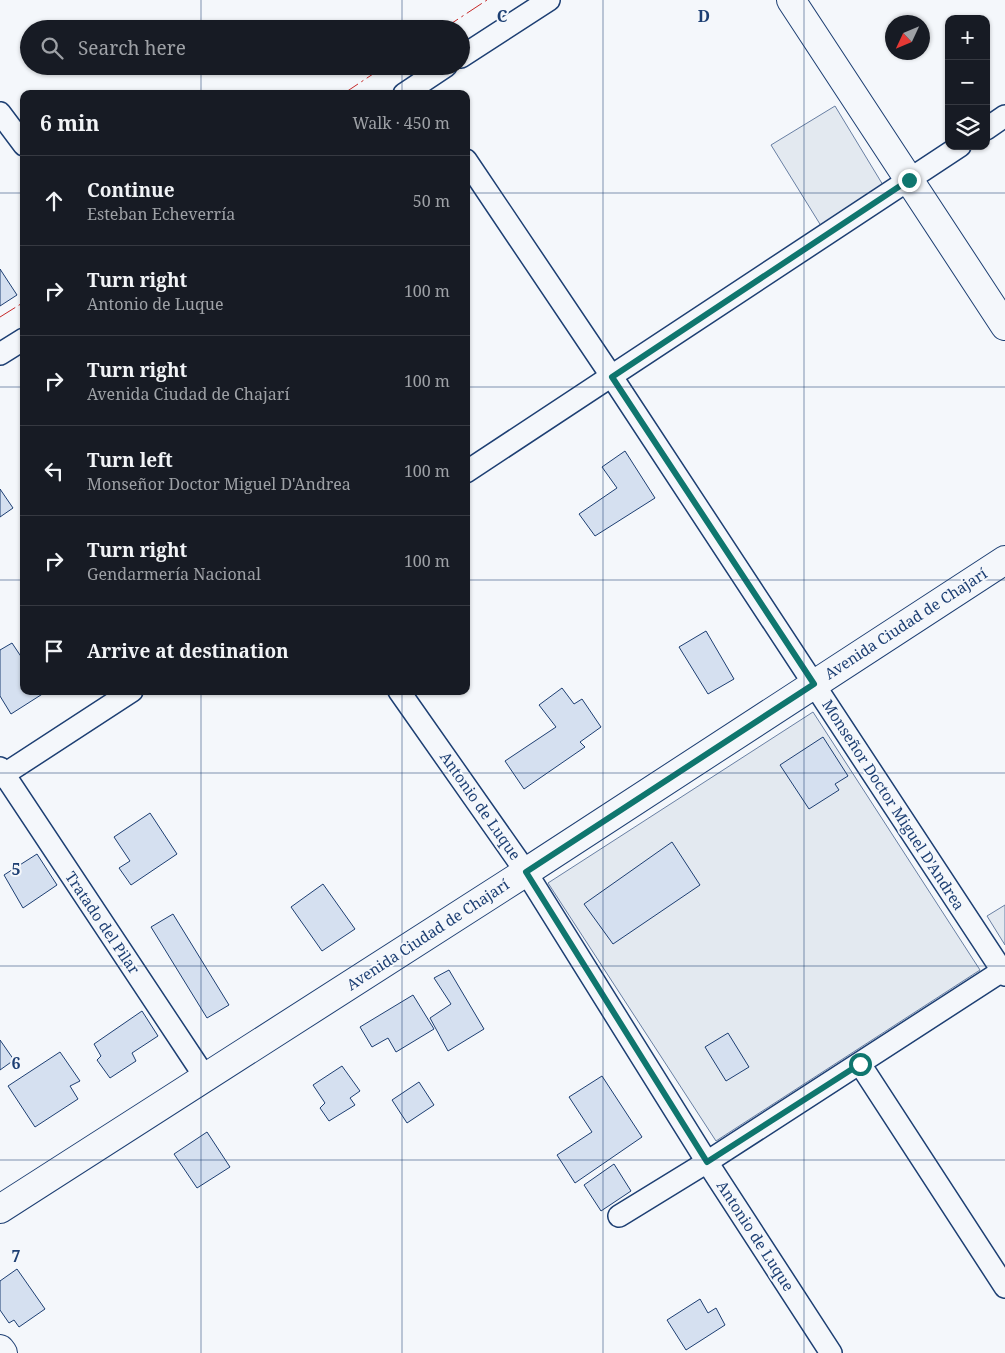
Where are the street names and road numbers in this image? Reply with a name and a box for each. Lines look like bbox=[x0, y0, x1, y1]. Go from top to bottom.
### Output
street label: Avenida Ciudad de Chajarí bbox=[820, 563, 991, 683]
street label: Monseñor Doctor Miguel D'Andrea bbox=[818, 695, 970, 914]
street label: Antonio de Luque bbox=[436, 747, 526, 864]
street label: Tratado del Pilar bbox=[61, 867, 145, 978]
street label: Avenida Ciudad de Chajarí bbox=[342, 874, 513, 994]
street label: Antonio de Luque bbox=[713, 1176, 799, 1295]

